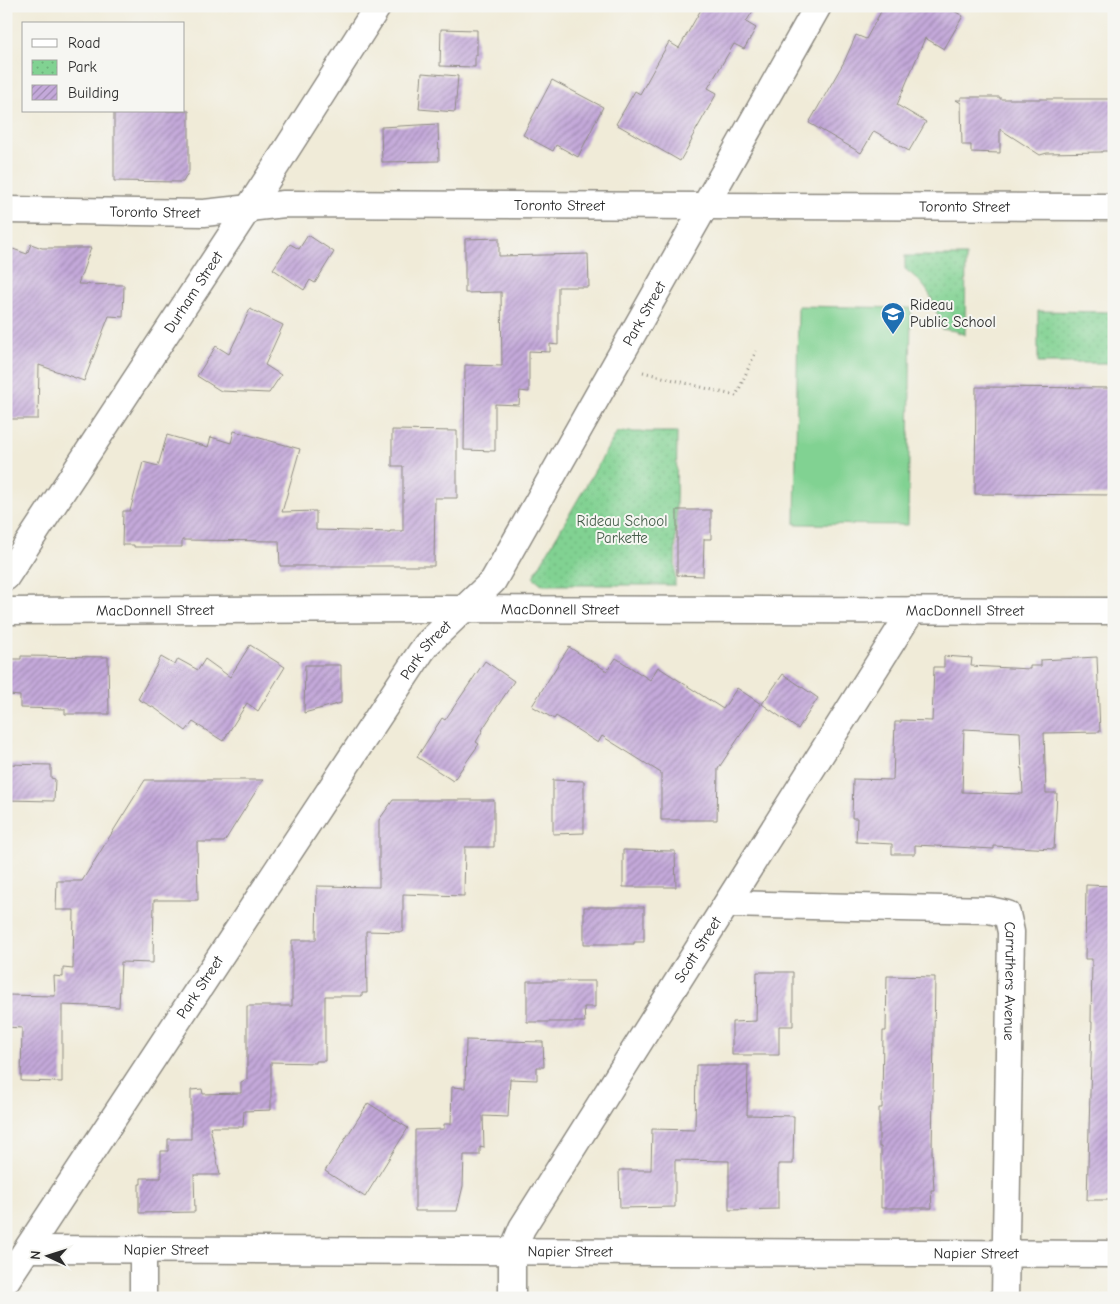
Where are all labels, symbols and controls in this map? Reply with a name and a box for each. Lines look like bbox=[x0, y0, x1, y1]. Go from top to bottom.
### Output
legend bbox=[22, 22, 185, 112]
text: Road bbox=[68, 34, 100, 52]
text: Park bbox=[68, 58, 97, 76]
text: Building bbox=[68, 84, 119, 102]
street label: Toronto Street bbox=[514, 196, 606, 215]
street label: Toronto Street bbox=[919, 198, 1011, 216]
street label: Toronto Street bbox=[110, 203, 201, 222]
street label: Durham Street bbox=[160, 247, 227, 336]
street label: Park Street bbox=[619, 277, 670, 349]
place label: Rideau Public School bbox=[910, 296, 996, 331]
school or university icon: Rideau Public School bbox=[880, 301, 906, 335]
park label: Rideau School Parkette bbox=[577, 512, 667, 547]
street label: MacDonnell Street bbox=[501, 600, 620, 619]
street label: MacDonnell Street bbox=[96, 601, 215, 620]
street label: MacDonnell Street bbox=[906, 601, 1025, 620]
street label: Park Street bbox=[396, 616, 456, 683]
street label: Scott Street bbox=[670, 913, 725, 986]
street label: Carruthers Avenue bbox=[1000, 920, 1020, 1041]
street label: Park Street bbox=[173, 952, 227, 1022]
north arrow bbox=[22, 1232, 72, 1282]
street label: Napier Street bbox=[123, 1240, 209, 1259]
street label: Napier Street bbox=[527, 1242, 613, 1261]
street label: Napier Street bbox=[933, 1244, 1019, 1263]
text: N bbox=[27, 1250, 44, 1260]

